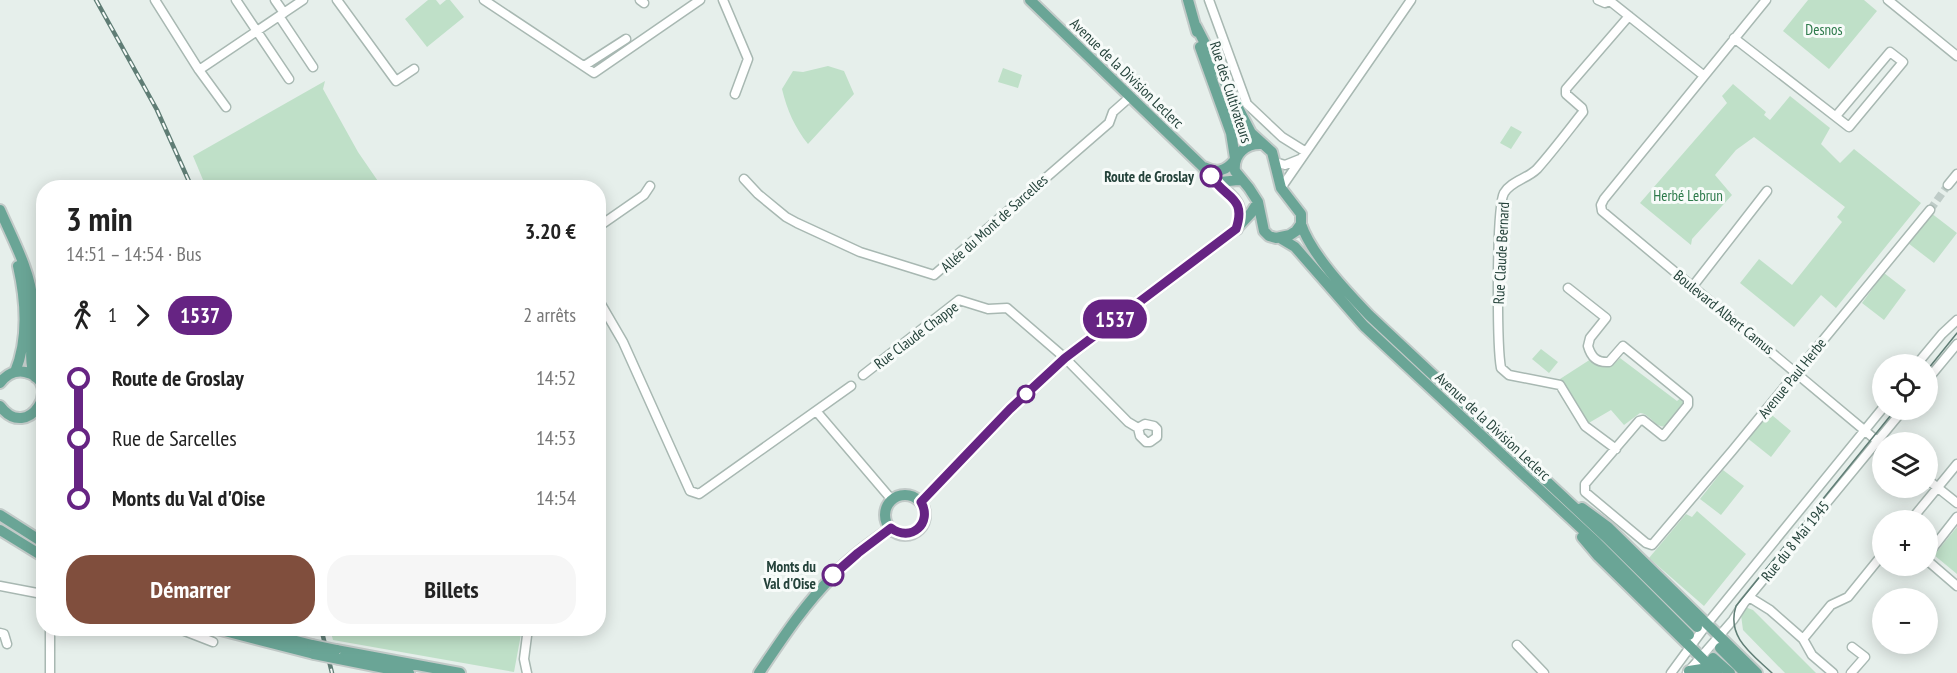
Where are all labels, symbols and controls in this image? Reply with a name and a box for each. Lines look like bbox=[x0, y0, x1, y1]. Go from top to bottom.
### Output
street label: Avenue de la Division Leclerc bbox=[1066, 14, 1188, 133]
park label: Desnos bbox=[1805, 20, 1843, 39]
street label: Rue des Cultivateurs bbox=[1206, 39, 1256, 145]
marker: Route de Groslay bbox=[1200, 165, 1222, 187]
place label: Route de Groslay bbox=[1104, 167, 1195, 186]
street label: Allée du Mont de Sarcelles bbox=[937, 170, 1051, 276]
park label: Herbé Lebrun bbox=[1653, 186, 1723, 205]
text: 3 min bbox=[66, 197, 133, 240]
street label: Rue Claude Bernard bbox=[1489, 201, 1513, 305]
text: 3.20 € bbox=[525, 217, 576, 245]
text: 14:51 – 14:54 · Bus bbox=[66, 241, 201, 267]
street label: Boulevard Albert Camus bbox=[1670, 266, 1778, 358]
street label: Rue Claude Chappe bbox=[870, 297, 962, 373]
icon: walk bbox=[66, 299, 99, 332]
icon: forward bbox=[126, 299, 159, 332]
line badge: 1537 bbox=[1073, 300, 1157, 338]
text: 1 bbox=[108, 302, 117, 328]
text: 1537 bbox=[180, 302, 220, 329]
text: 2 arrêts bbox=[523, 302, 576, 328]
text: 1537 bbox=[1095, 306, 1135, 333]
street label: Avenue Paul Herbe bbox=[1754, 334, 1830, 422]
map controls bbox=[1872, 354, 1938, 654]
button: locate bbox=[1872, 354, 1938, 420]
text: Route de Groslay bbox=[112, 364, 244, 392]
text: 14:52 bbox=[536, 365, 576, 391]
street label: Avenue de la Division Leclerc bbox=[1431, 368, 1555, 485]
unlabelled marker bbox=[1017, 385, 1035, 403]
text: Rue de Sarcelles bbox=[112, 424, 237, 452]
text: 14:53 bbox=[536, 425, 576, 451]
button: layers bbox=[1872, 432, 1938, 498]
text: Monts du Val d'Oise bbox=[112, 484, 265, 512]
text: 14:54 bbox=[536, 485, 576, 511]
street label: Rue du 8 Mai 1945 bbox=[1757, 497, 1833, 585]
button: + bbox=[1872, 510, 1938, 576]
button: Démarrer bbox=[66, 555, 315, 624]
button: Billets bbox=[327, 555, 576, 624]
place label: Monts du Val d'Oise bbox=[762, 557, 816, 593]
marker: Monts du Val d'Oise bbox=[822, 564, 844, 586]
button: − bbox=[1872, 588, 1938, 654]

